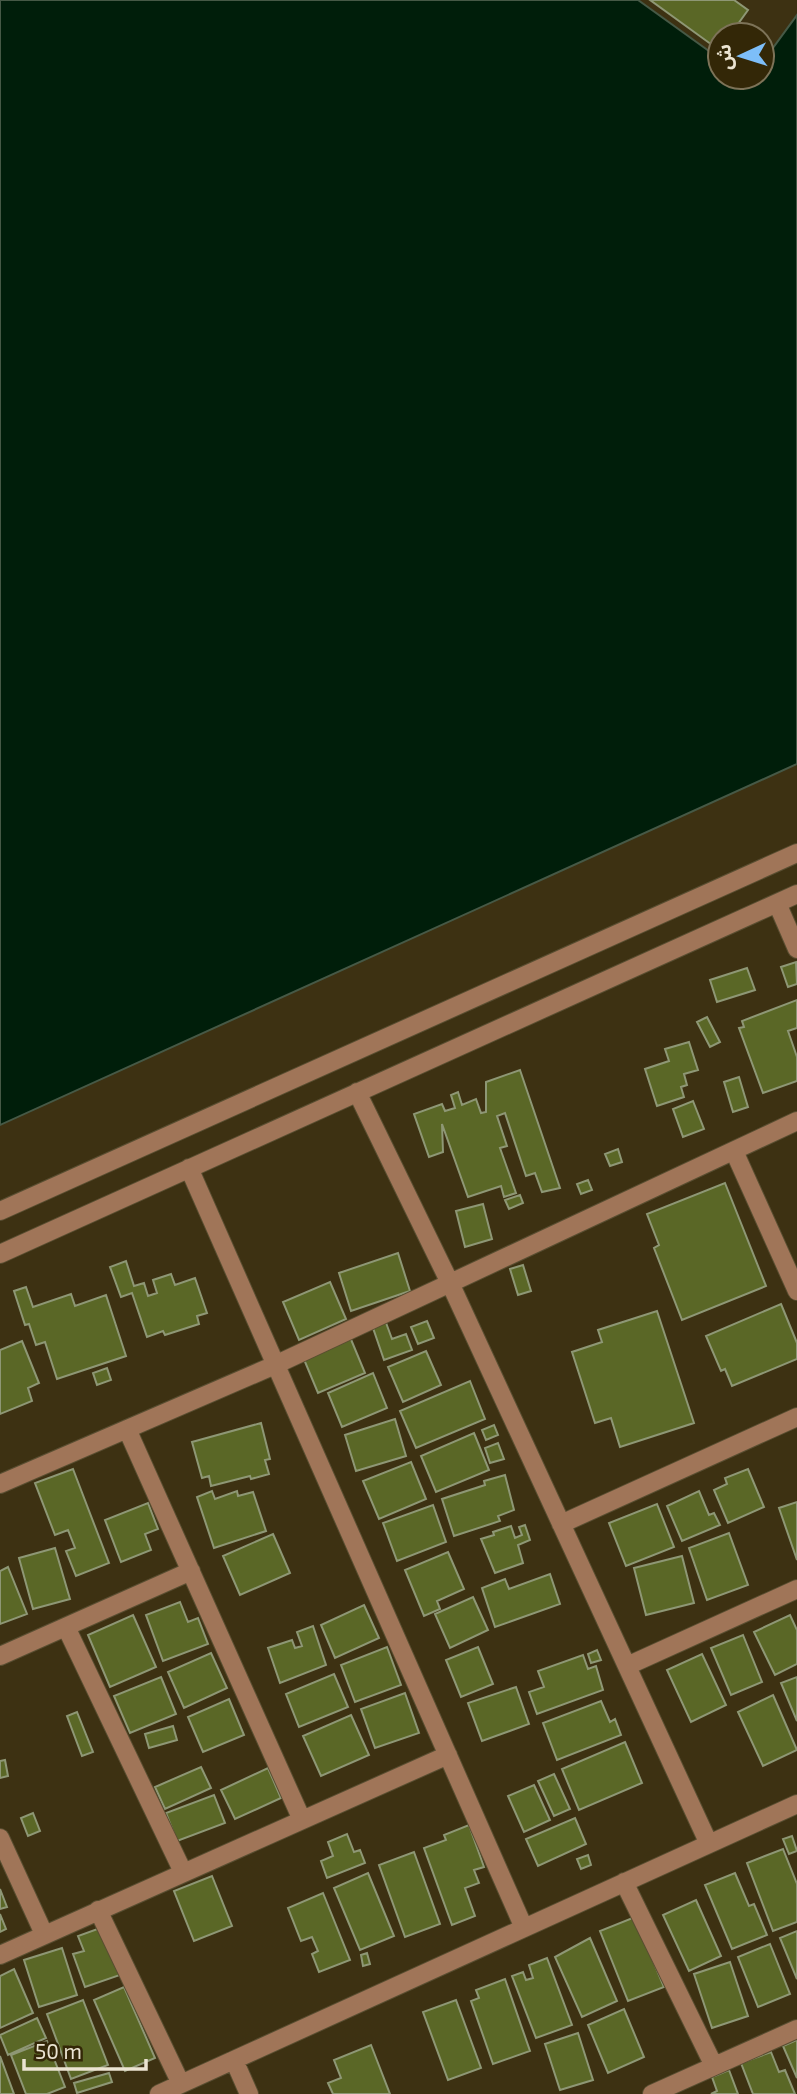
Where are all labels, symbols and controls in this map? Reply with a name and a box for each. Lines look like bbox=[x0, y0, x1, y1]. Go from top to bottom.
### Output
north arrow bbox=[706, 21, 776, 91]
text: ش bbox=[711, 43, 736, 71]
scale bar bbox=[24, 2028, 147, 2072]
text: 50 m bbox=[35, 2038, 82, 2063]

